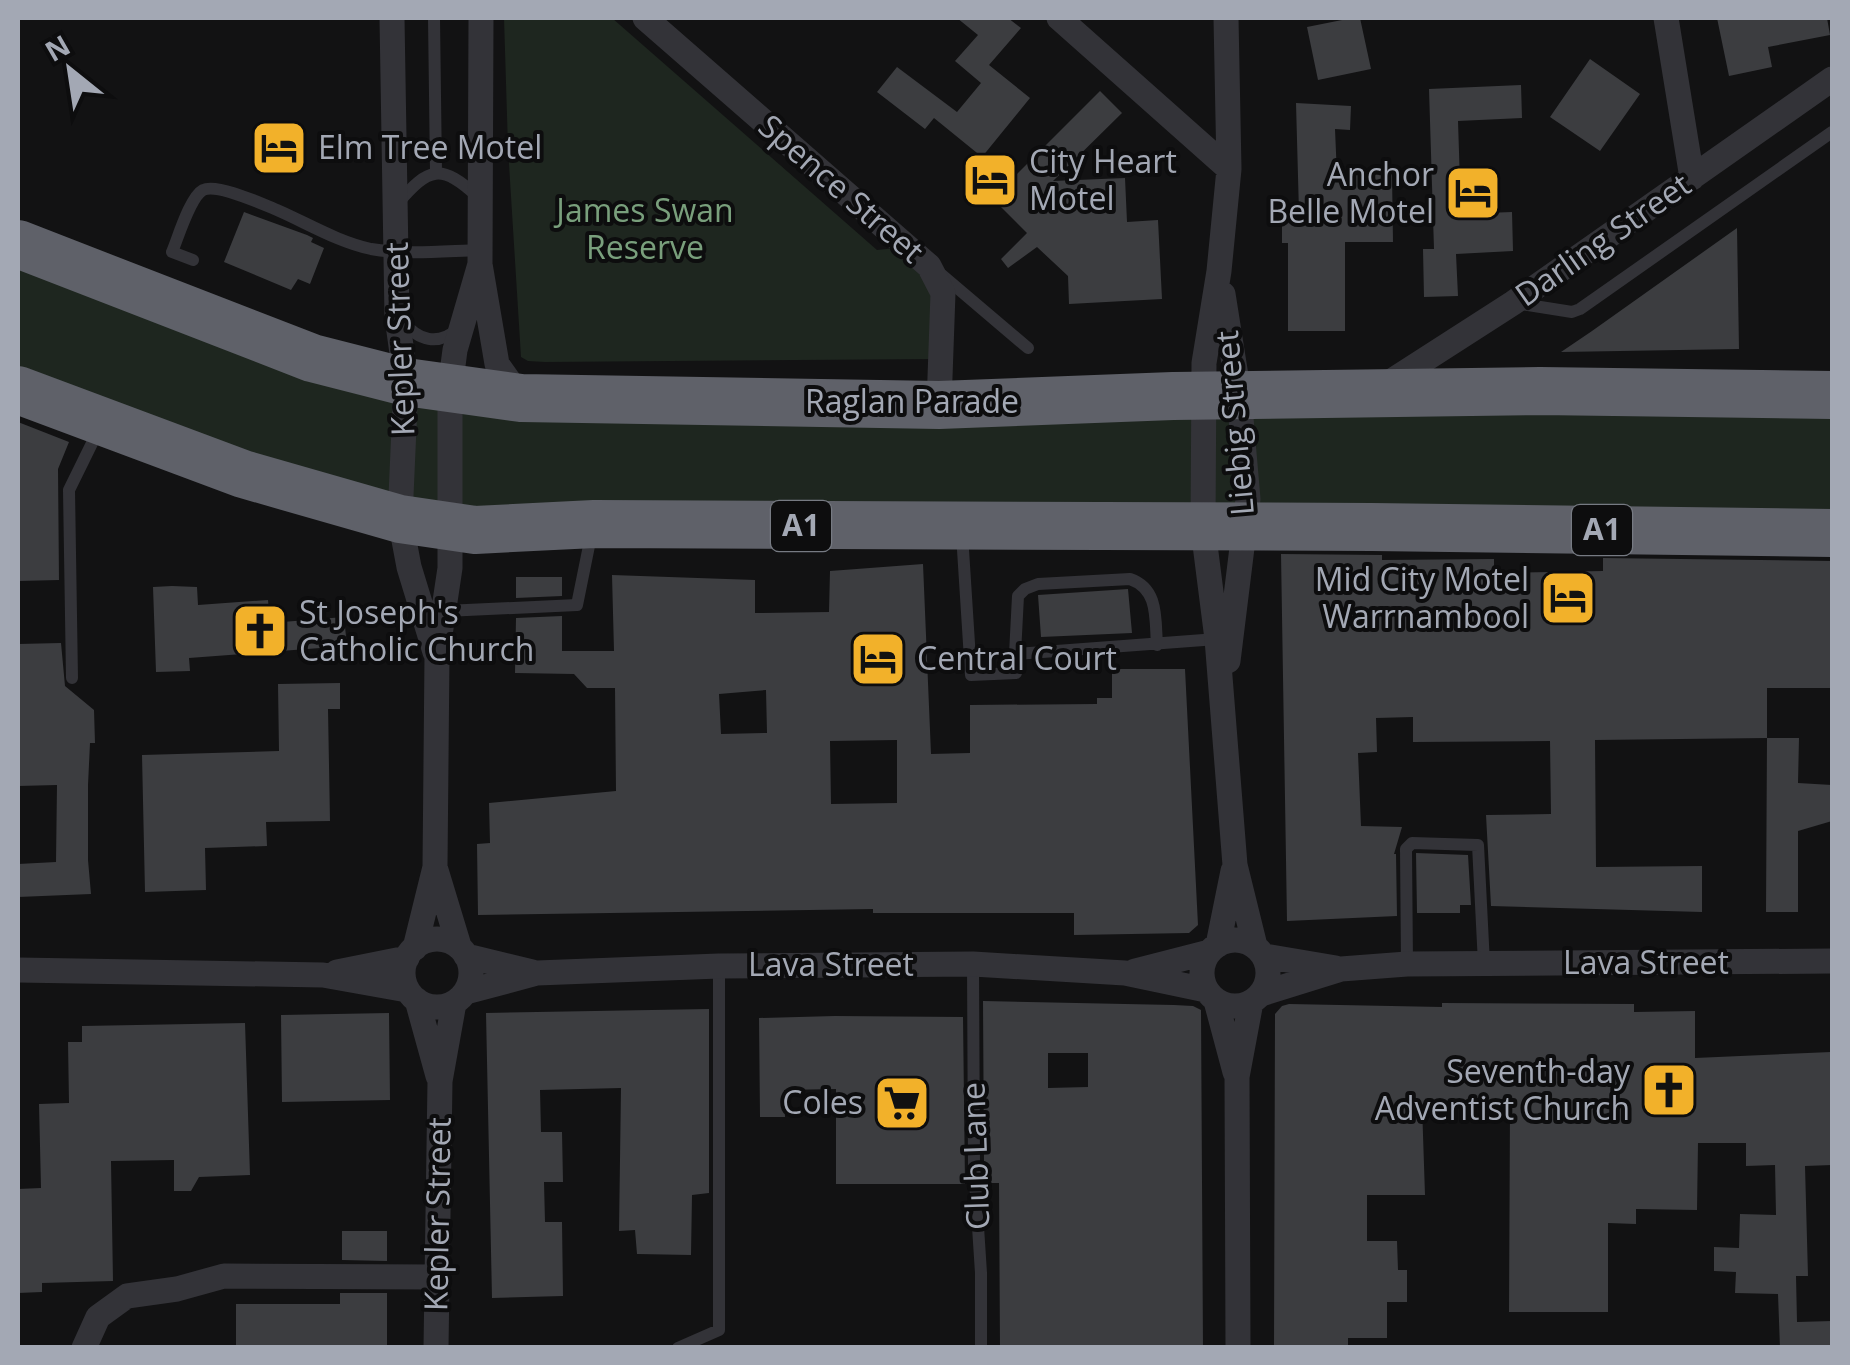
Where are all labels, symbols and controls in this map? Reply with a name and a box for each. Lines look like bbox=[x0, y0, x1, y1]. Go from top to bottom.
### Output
north arrow bbox=[20, 20, 120, 120]
text: N bbox=[38, 25, 76, 70]
street label: Spence Street bbox=[750, 104, 934, 272]
hotel icon: Elm Tree Motel bbox=[249, 118, 309, 178]
place label: Elm Tree Motel bbox=[318, 125, 542, 168]
place label: City Heart Motel bbox=[1029, 139, 1177, 219]
hotel icon: City Heart Motel bbox=[960, 150, 1020, 210]
place label: Anchor Belle Motel bbox=[1267, 152, 1434, 232]
street label: Darling Street bbox=[1506, 162, 1698, 315]
hotel icon: Anchor Belle Motel bbox=[1443, 163, 1503, 223]
park label: James Swan Reserve bbox=[553, 188, 734, 268]
street label: Kepler Street bbox=[374, 241, 423, 437]
street label: Liebig Street bbox=[1204, 329, 1263, 517]
street label: Raglan Parade bbox=[805, 379, 1019, 422]
road number: A1 bbox=[771, 501, 831, 551]
road number: A1 bbox=[1572, 505, 1632, 555]
place label: Mid City Motel Warrnambool bbox=[1315, 557, 1529, 637]
hotel icon: Mid City Motel Warrnambool bbox=[1538, 568, 1598, 628]
place label: St Joseph's Catholic Church bbox=[299, 590, 534, 670]
church icon: St Joseph's Catholic Church bbox=[230, 601, 290, 661]
hotel icon: Central Court bbox=[848, 629, 908, 689]
place label: Central Court bbox=[917, 636, 1117, 679]
street label: Lava Street bbox=[1563, 940, 1729, 983]
street label: Lava Street bbox=[748, 942, 914, 985]
place label: Seventh-day Adventist Church bbox=[1375, 1049, 1631, 1129]
church icon: Seventh-day Adventist Church bbox=[1639, 1060, 1699, 1120]
supermarket icon: Coles bbox=[872, 1073, 932, 1133]
place label: Coles bbox=[782, 1080, 863, 1123]
street label: Club Lane bbox=[950, 1081, 999, 1231]
street label: Kepler Street bbox=[413, 1117, 460, 1311]

